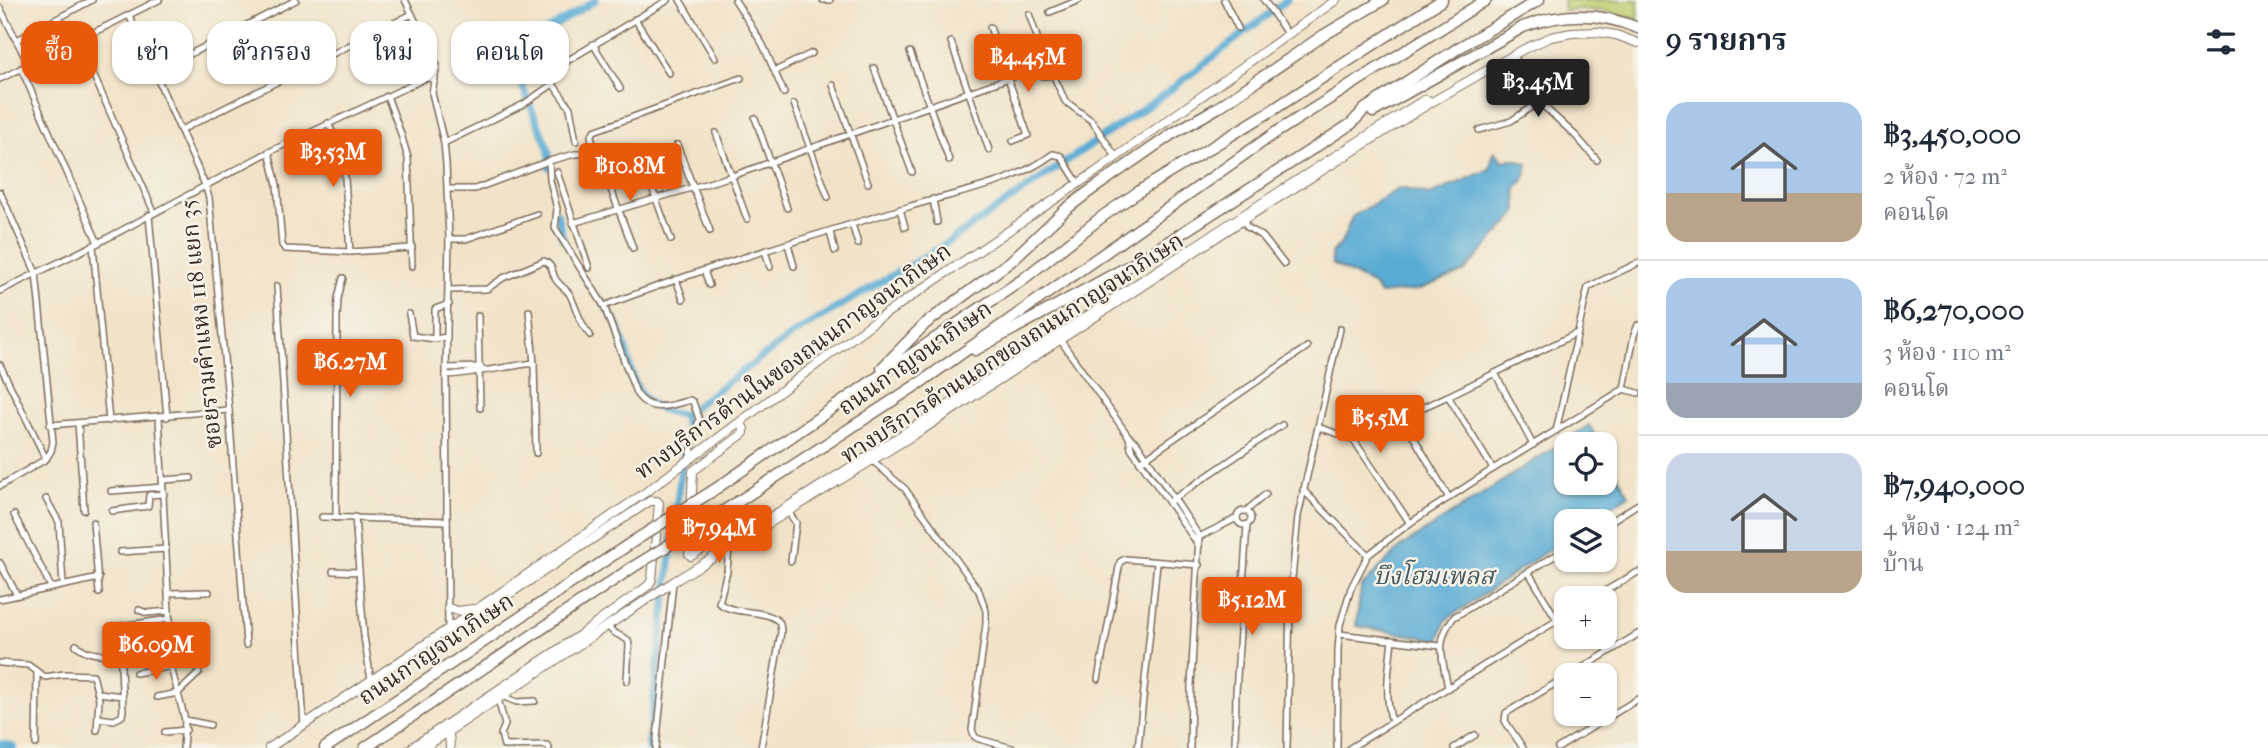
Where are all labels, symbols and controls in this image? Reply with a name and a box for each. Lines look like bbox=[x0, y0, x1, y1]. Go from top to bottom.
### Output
chip: ซื้อ bbox=[21, 21, 98, 84]
chip: เช่า bbox=[112, 21, 193, 84]
chip: ตัวกรอง bbox=[207, 21, 336, 84]
chip: ใหม่ bbox=[350, 21, 437, 84]
chip: คอนโด bbox=[451, 21, 569, 84]
text: 9 รายการ bbox=[1666, 23, 1787, 58]
icon: filters bbox=[2202, 23, 2240, 61]
pin: ฿4.45M bbox=[971, 34, 1085, 94]
text: ฿4.45M bbox=[990, 43, 1066, 70]
pin: ฿3.45M bbox=[1481, 60, 1595, 119]
text: ฿3.45M bbox=[1502, 68, 1574, 95]
text: ฿3,450,000 bbox=[1883, 117, 2021, 152]
pin: ฿3.53M bbox=[276, 130, 390, 189]
icon: home bbox=[1722, 130, 1806, 214]
text: ฿3.53M bbox=[300, 138, 366, 165]
pin: ฿10.8M bbox=[573, 144, 687, 203]
text: ฿10.8M bbox=[595, 152, 665, 179]
text: 2 ห้อง · 72 m² bbox=[1883, 163, 2007, 190]
street label: ซอยรามคำแหง 118 แยก 35 bbox=[174, 198, 228, 450]
text: คอนโด bbox=[1883, 199, 1950, 226]
street label: ทางบริการด้านนอกของถนนกาญจนาภิเษก bbox=[835, 227, 1189, 469]
street label: ทางบริการด้านในของถนนกาญจนาภิเษก bbox=[628, 235, 956, 485]
text: ฿6,270,000 bbox=[1883, 293, 2024, 328]
street label: ถนนกาญจนาภิเษก bbox=[833, 295, 997, 421]
icon: home bbox=[1722, 306, 1806, 390]
text: 3 ห้อง · 110 m² bbox=[1883, 339, 2011, 366]
pin: ฿6.27M bbox=[293, 340, 407, 399]
text: ฿6.27M bbox=[313, 348, 387, 375]
text: คอนโด bbox=[1883, 375, 1950, 402]
pin: ฿5.5M bbox=[1331, 396, 1429, 455]
text: ฿5.5M bbox=[1351, 404, 1409, 431]
map controls bbox=[1554, 432, 1617, 726]
button: locate bbox=[1554, 432, 1617, 495]
text: ฿7,940,000 bbox=[1883, 468, 2025, 503]
icon: home bbox=[1722, 481, 1806, 565]
pin: ฿7.94M bbox=[662, 505, 776, 565]
button: layers bbox=[1554, 509, 1617, 572]
text: ฿7.94M bbox=[682, 514, 756, 541]
text: 4 ห้อง · 124 m² bbox=[1883, 514, 2019, 541]
text: บ้าน bbox=[1883, 550, 1924, 577]
water label: บึงโฮมเพลส bbox=[1374, 559, 1497, 590]
pin: ฿5.12M bbox=[1195, 578, 1309, 637]
text: ฿5.12M bbox=[1218, 586, 1286, 613]
button: + bbox=[1554, 586, 1617, 649]
street label: ถนนกาญจนาภิเษก bbox=[353, 587, 519, 711]
pin: ฿6.09M bbox=[99, 622, 213, 682]
text: ฿6.09M bbox=[118, 631, 194, 658]
button: − bbox=[1554, 663, 1617, 726]

